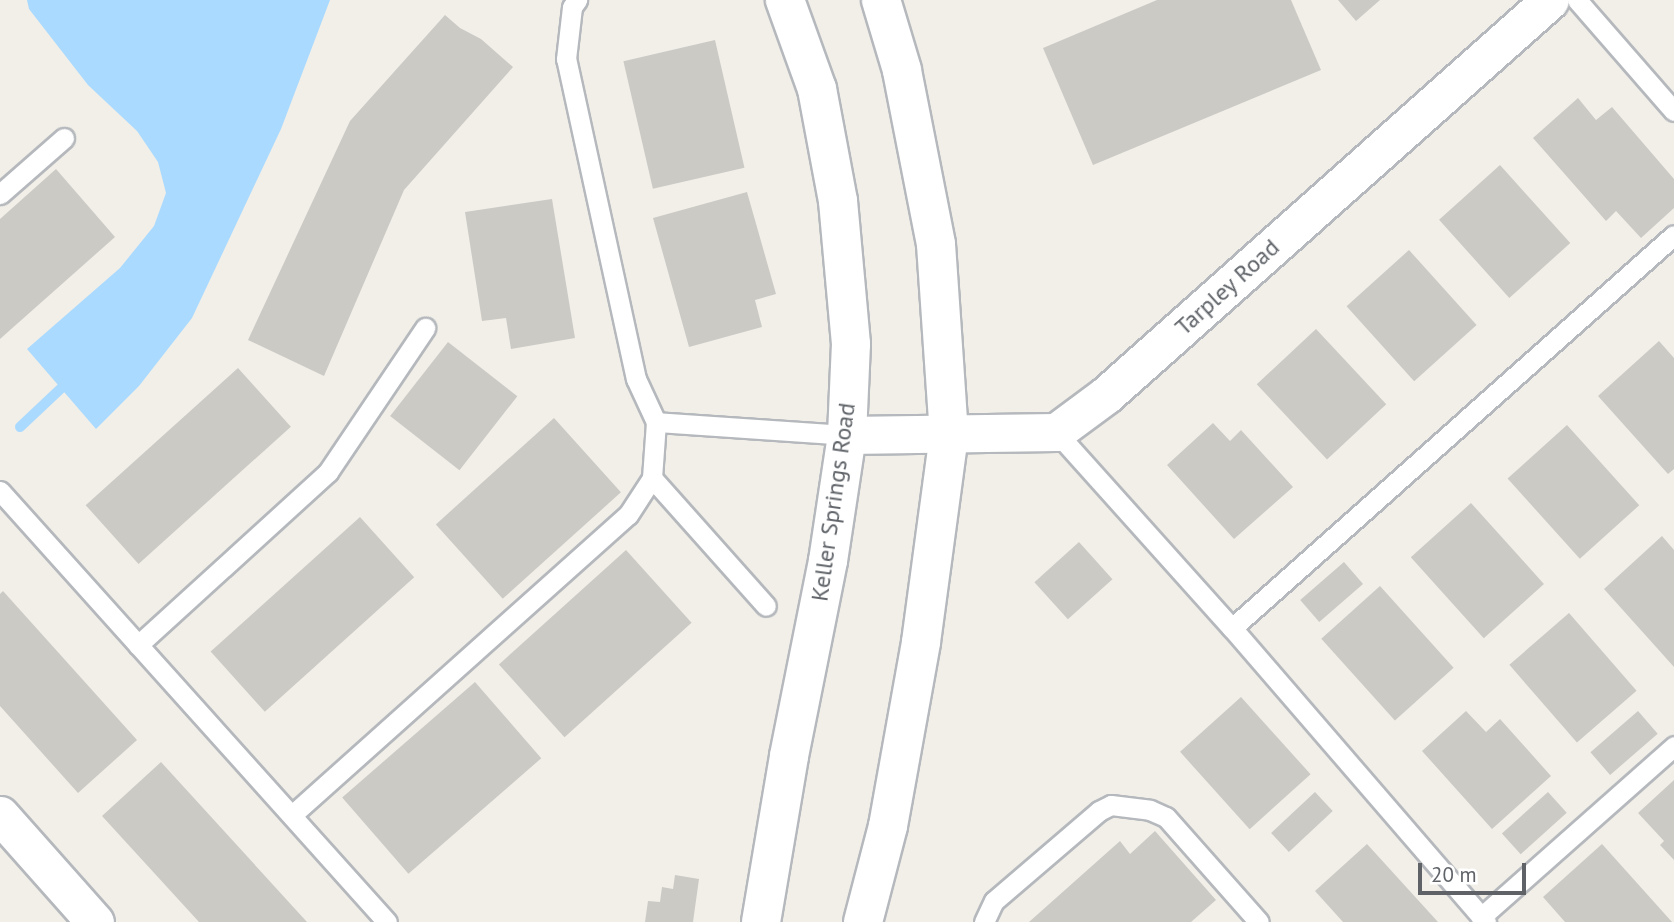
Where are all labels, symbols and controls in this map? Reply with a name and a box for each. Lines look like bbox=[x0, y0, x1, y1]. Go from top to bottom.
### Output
street label: Tarpley Road bbox=[1169, 232, 1285, 342]
street label: Keller Springs Road bbox=[805, 401, 861, 603]
scale bar bbox=[1422, 848, 1530, 892]
text: 20 m bbox=[1431, 861, 1477, 888]

